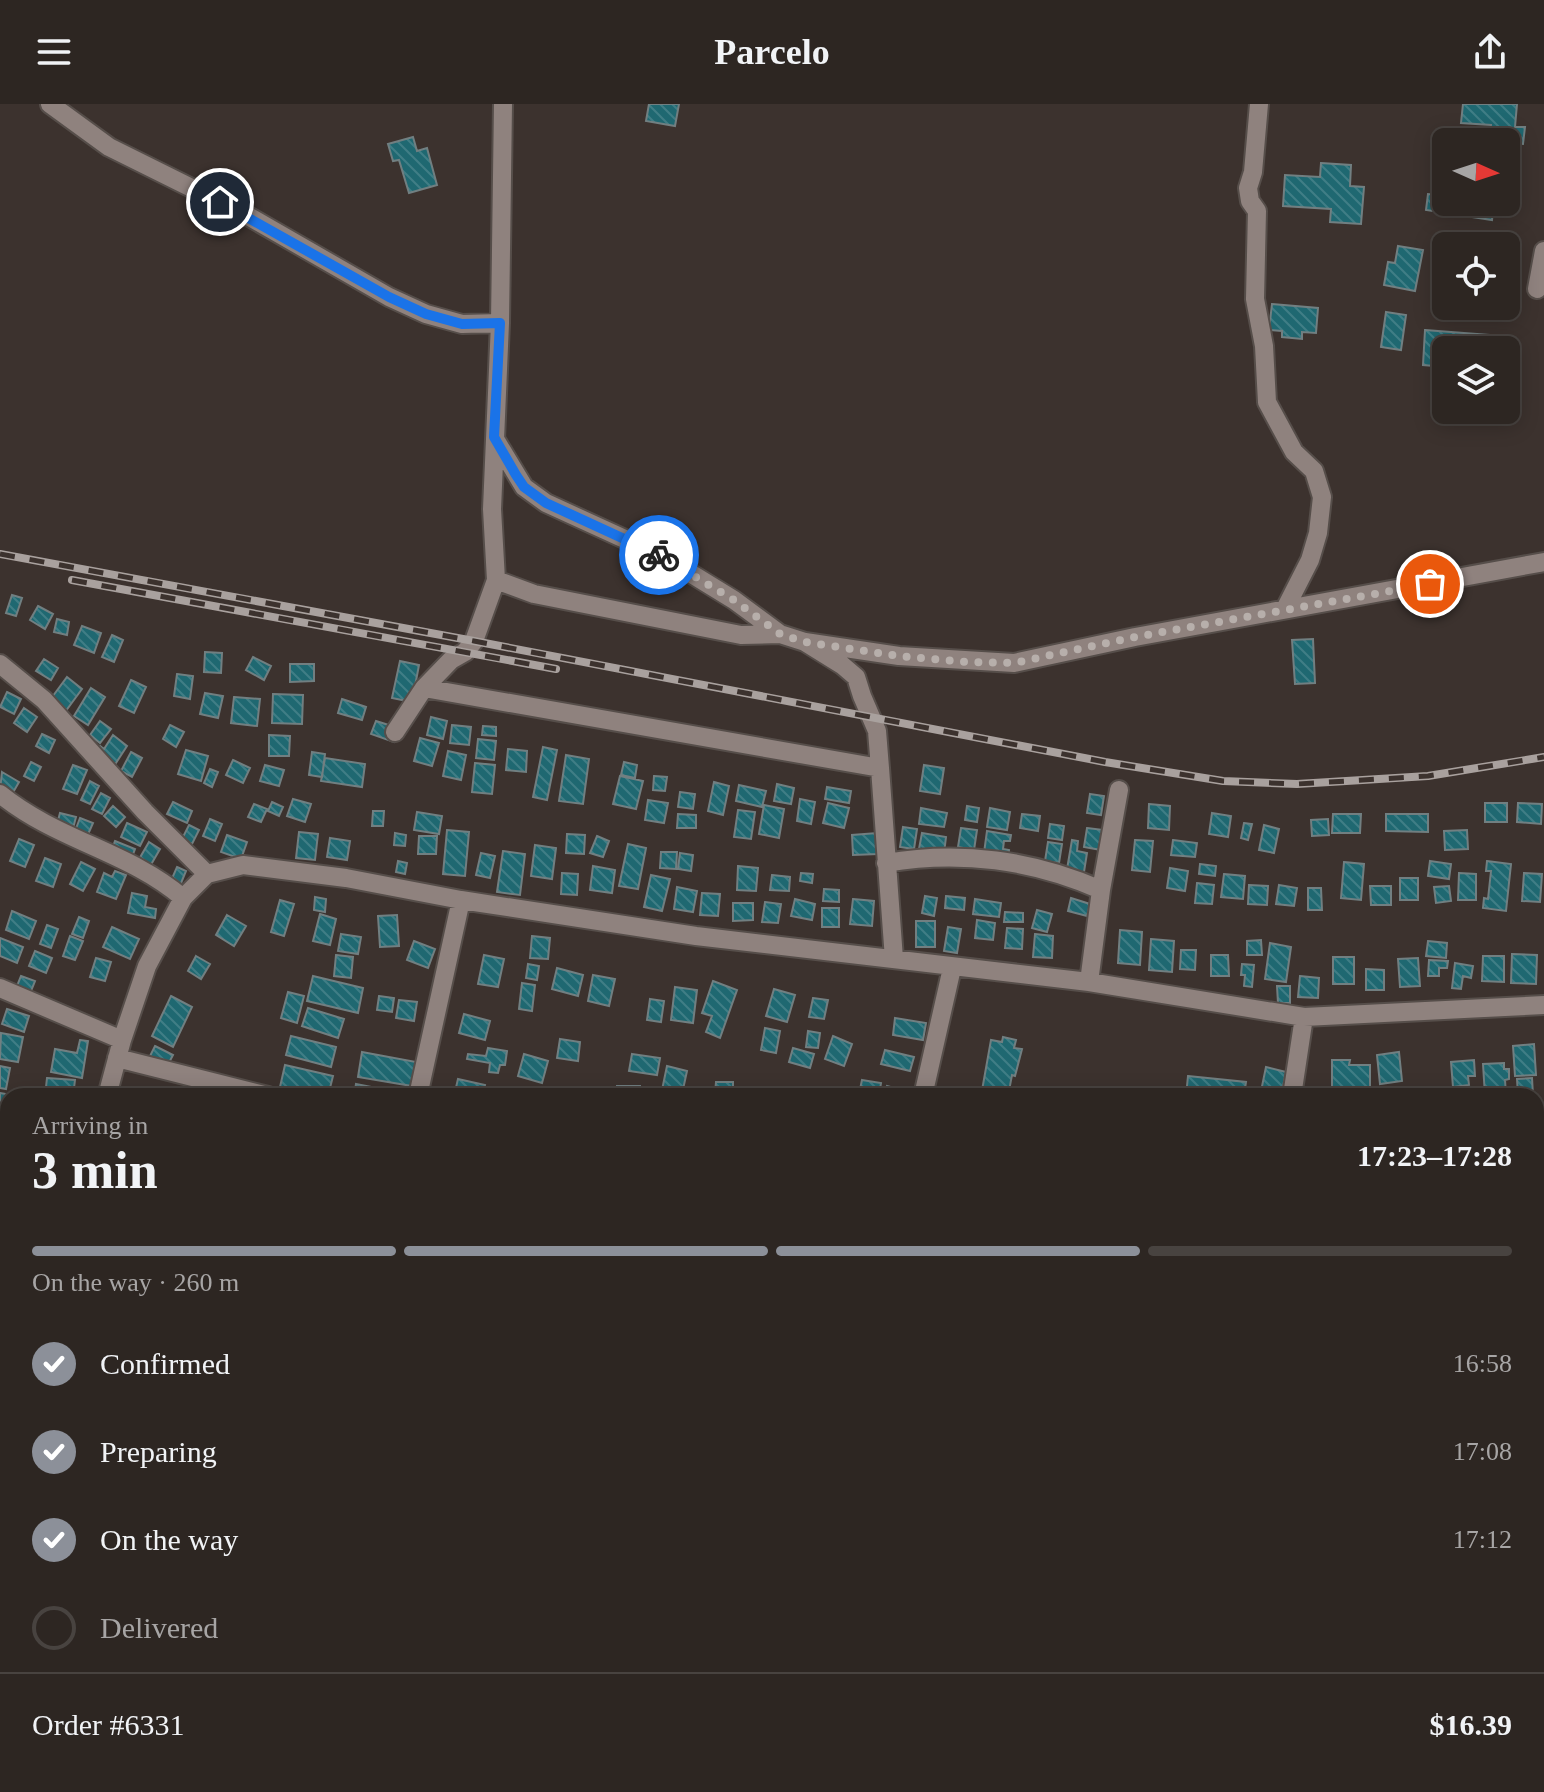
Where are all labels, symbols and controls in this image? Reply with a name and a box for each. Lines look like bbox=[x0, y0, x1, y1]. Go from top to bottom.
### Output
icon: menu bbox=[32, 30, 76, 74]
icon: share bbox=[1468, 30, 1512, 74]
text: Parcelo bbox=[714, 32, 830, 72]
north arrow bbox=[1432, 128, 1520, 216]
map controls bbox=[1432, 128, 1520, 424]
pin bbox=[186, 168, 254, 236]
icon: home bbox=[198, 180, 242, 224]
button: locate bbox=[1432, 232, 1520, 320]
button: layers bbox=[1432, 336, 1520, 424]
courier bbox=[619, 515, 699, 595]
icon: bike bbox=[637, 533, 681, 577]
pin bbox=[1396, 550, 1464, 618]
icon: bag bbox=[1408, 562, 1452, 606]
text: Arriving in bbox=[32, 1111, 148, 1140]
text: 17:23–17:28 bbox=[1357, 1139, 1512, 1172]
text: 3 min bbox=[32, 1142, 158, 1199]
text: On the way · 260 m bbox=[32, 1268, 239, 1297]
icon: check bbox=[32, 1342, 76, 1386]
text: Confirmed bbox=[100, 1347, 230, 1380]
text: 16:58 bbox=[1453, 1349, 1512, 1378]
icon: check bbox=[32, 1430, 76, 1474]
text: Preparing bbox=[100, 1435, 217, 1468]
text: 17:08 bbox=[1453, 1437, 1512, 1466]
icon: check bbox=[32, 1518, 76, 1562]
text: On the way bbox=[100, 1523, 238, 1556]
text: 17:12 bbox=[1453, 1525, 1512, 1554]
text: Delivered bbox=[100, 1611, 218, 1644]
text: Order #6331 bbox=[32, 1708, 184, 1741]
text: $16.39 bbox=[1430, 1708, 1512, 1741]

